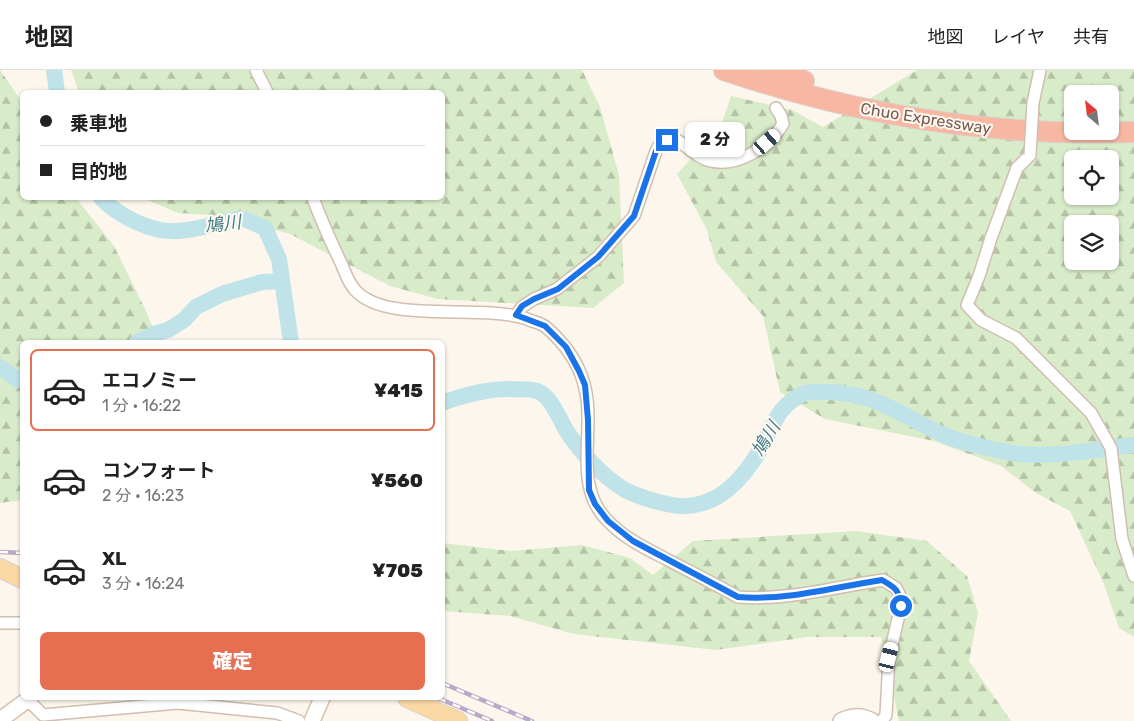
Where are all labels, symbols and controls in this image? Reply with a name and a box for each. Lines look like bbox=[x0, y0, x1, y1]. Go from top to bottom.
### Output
text: 地図 bbox=[25, 23, 73, 51]
text: 地図 bbox=[928, 26, 964, 48]
text: レイヤ bbox=[992, 26, 1045, 48]
text: 共有 bbox=[1073, 26, 1109, 48]
north arrow bbox=[1064, 85, 1119, 140]
map controls bbox=[1064, 85, 1119, 270]
street label: Chuo Expressway bbox=[859, 99, 993, 138]
text: 乗車地 bbox=[70, 112, 127, 135]
callout: 2 分 bbox=[684, 122, 744, 158]
car bbox=[750, 126, 783, 158]
route end bbox=[656, 129, 678, 151]
text: 2 分 bbox=[700, 130, 730, 149]
button: locate bbox=[1064, 150, 1119, 205]
text: 目的地 bbox=[70, 160, 127, 183]
water label: 鳩川 bbox=[204, 211, 244, 237]
button: layers bbox=[1064, 215, 1119, 270]
icon: car bbox=[42, 368, 87, 413]
text: エコノミー bbox=[102, 369, 197, 392]
text: ¥415 bbox=[374, 379, 423, 402]
text: 1 分 · 16:22 bbox=[102, 396, 181, 415]
water label: 鳩川 bbox=[747, 416, 786, 460]
icon: car bbox=[42, 458, 87, 503]
text: コンフォート bbox=[102, 459, 215, 482]
text: ¥560 bbox=[371, 469, 423, 492]
text: 2 分 · 16:23 bbox=[102, 486, 184, 505]
text: XL bbox=[102, 547, 126, 570]
icon: car bbox=[42, 548, 87, 593]
text: ¥705 bbox=[372, 559, 423, 582]
text: 3 分 · 16:24 bbox=[102, 574, 184, 593]
route start bbox=[890, 595, 912, 617]
button: 確定 bbox=[40, 632, 425, 690]
car bbox=[878, 641, 899, 673]

